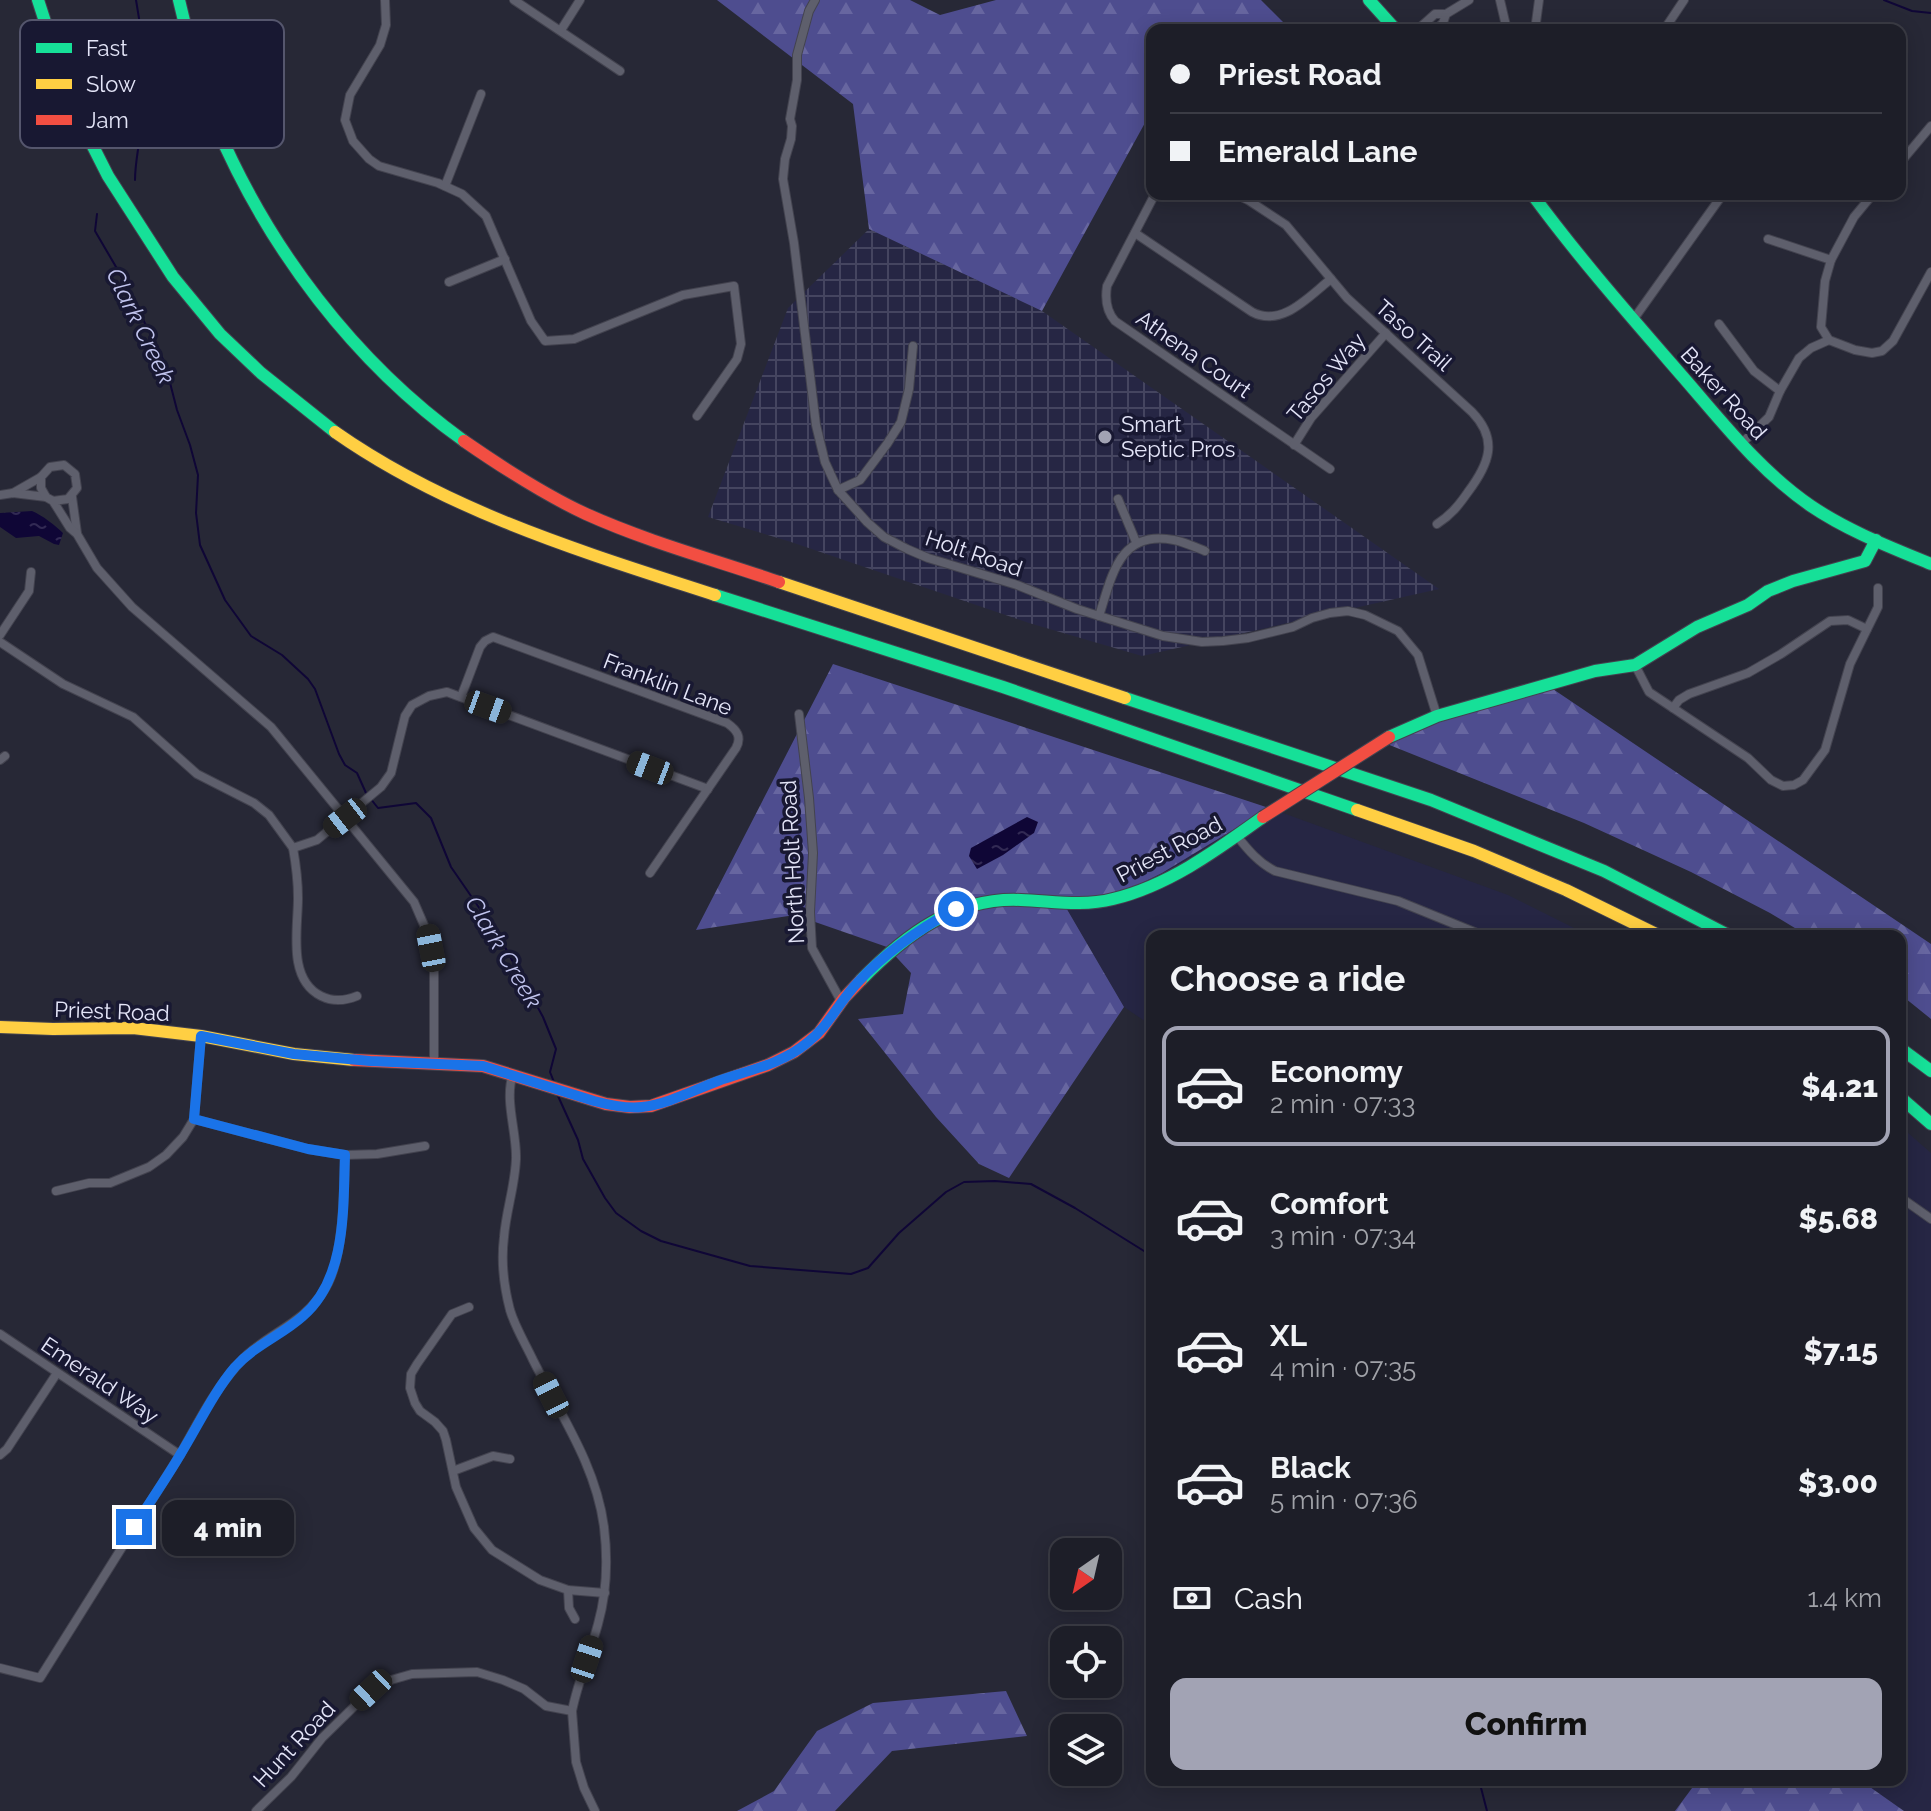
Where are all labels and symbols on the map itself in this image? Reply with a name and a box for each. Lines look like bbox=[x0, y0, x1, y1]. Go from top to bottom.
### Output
legend bbox=[20, 20, 284, 148]
text: Fast bbox=[86, 35, 128, 61]
text: Slow bbox=[86, 71, 136, 97]
text: Jam bbox=[86, 107, 129, 133]
water label: Clark Creek bbox=[100, 263, 182, 389]
street label: Taso Trail bbox=[1370, 294, 1458, 376]
street label: Athena Court bbox=[1132, 305, 1257, 404]
street label: Tasos Way bbox=[1281, 327, 1371, 427]
street label: Baker Road bbox=[1675, 341, 1773, 445]
place label: Smart Septic Pros bbox=[1121, 411, 1235, 462]
marker: Smart Septic Pros bbox=[1096, 428, 1114, 446]
street label: Holt Road bbox=[922, 524, 1026, 582]
street label: Franklin Lane bbox=[600, 647, 736, 721]
car bbox=[461, 688, 515, 726]
car bbox=[623, 748, 677, 788]
street label: North Holt Road bbox=[775, 779, 809, 945]
car bbox=[319, 794, 371, 842]
street label: Priest Road bbox=[1112, 810, 1226, 888]
water label: Clark Creek bbox=[459, 891, 549, 1013]
route start bbox=[938, 891, 974, 927]
car bbox=[415, 922, 447, 974]
street label: Priest Road bbox=[54, 996, 170, 1026]
street label: Emerald Way bbox=[36, 1331, 164, 1429]
car bbox=[529, 1368, 573, 1422]
callout: 4 min bbox=[162, 1499, 294, 1555]
route end bbox=[116, 1509, 152, 1545]
north arrow bbox=[1050, 1538, 1122, 1610]
car bbox=[568, 1632, 606, 1686]
car bbox=[345, 1665, 397, 1715]
street label: Hunt Road bbox=[248, 1696, 340, 1792]

